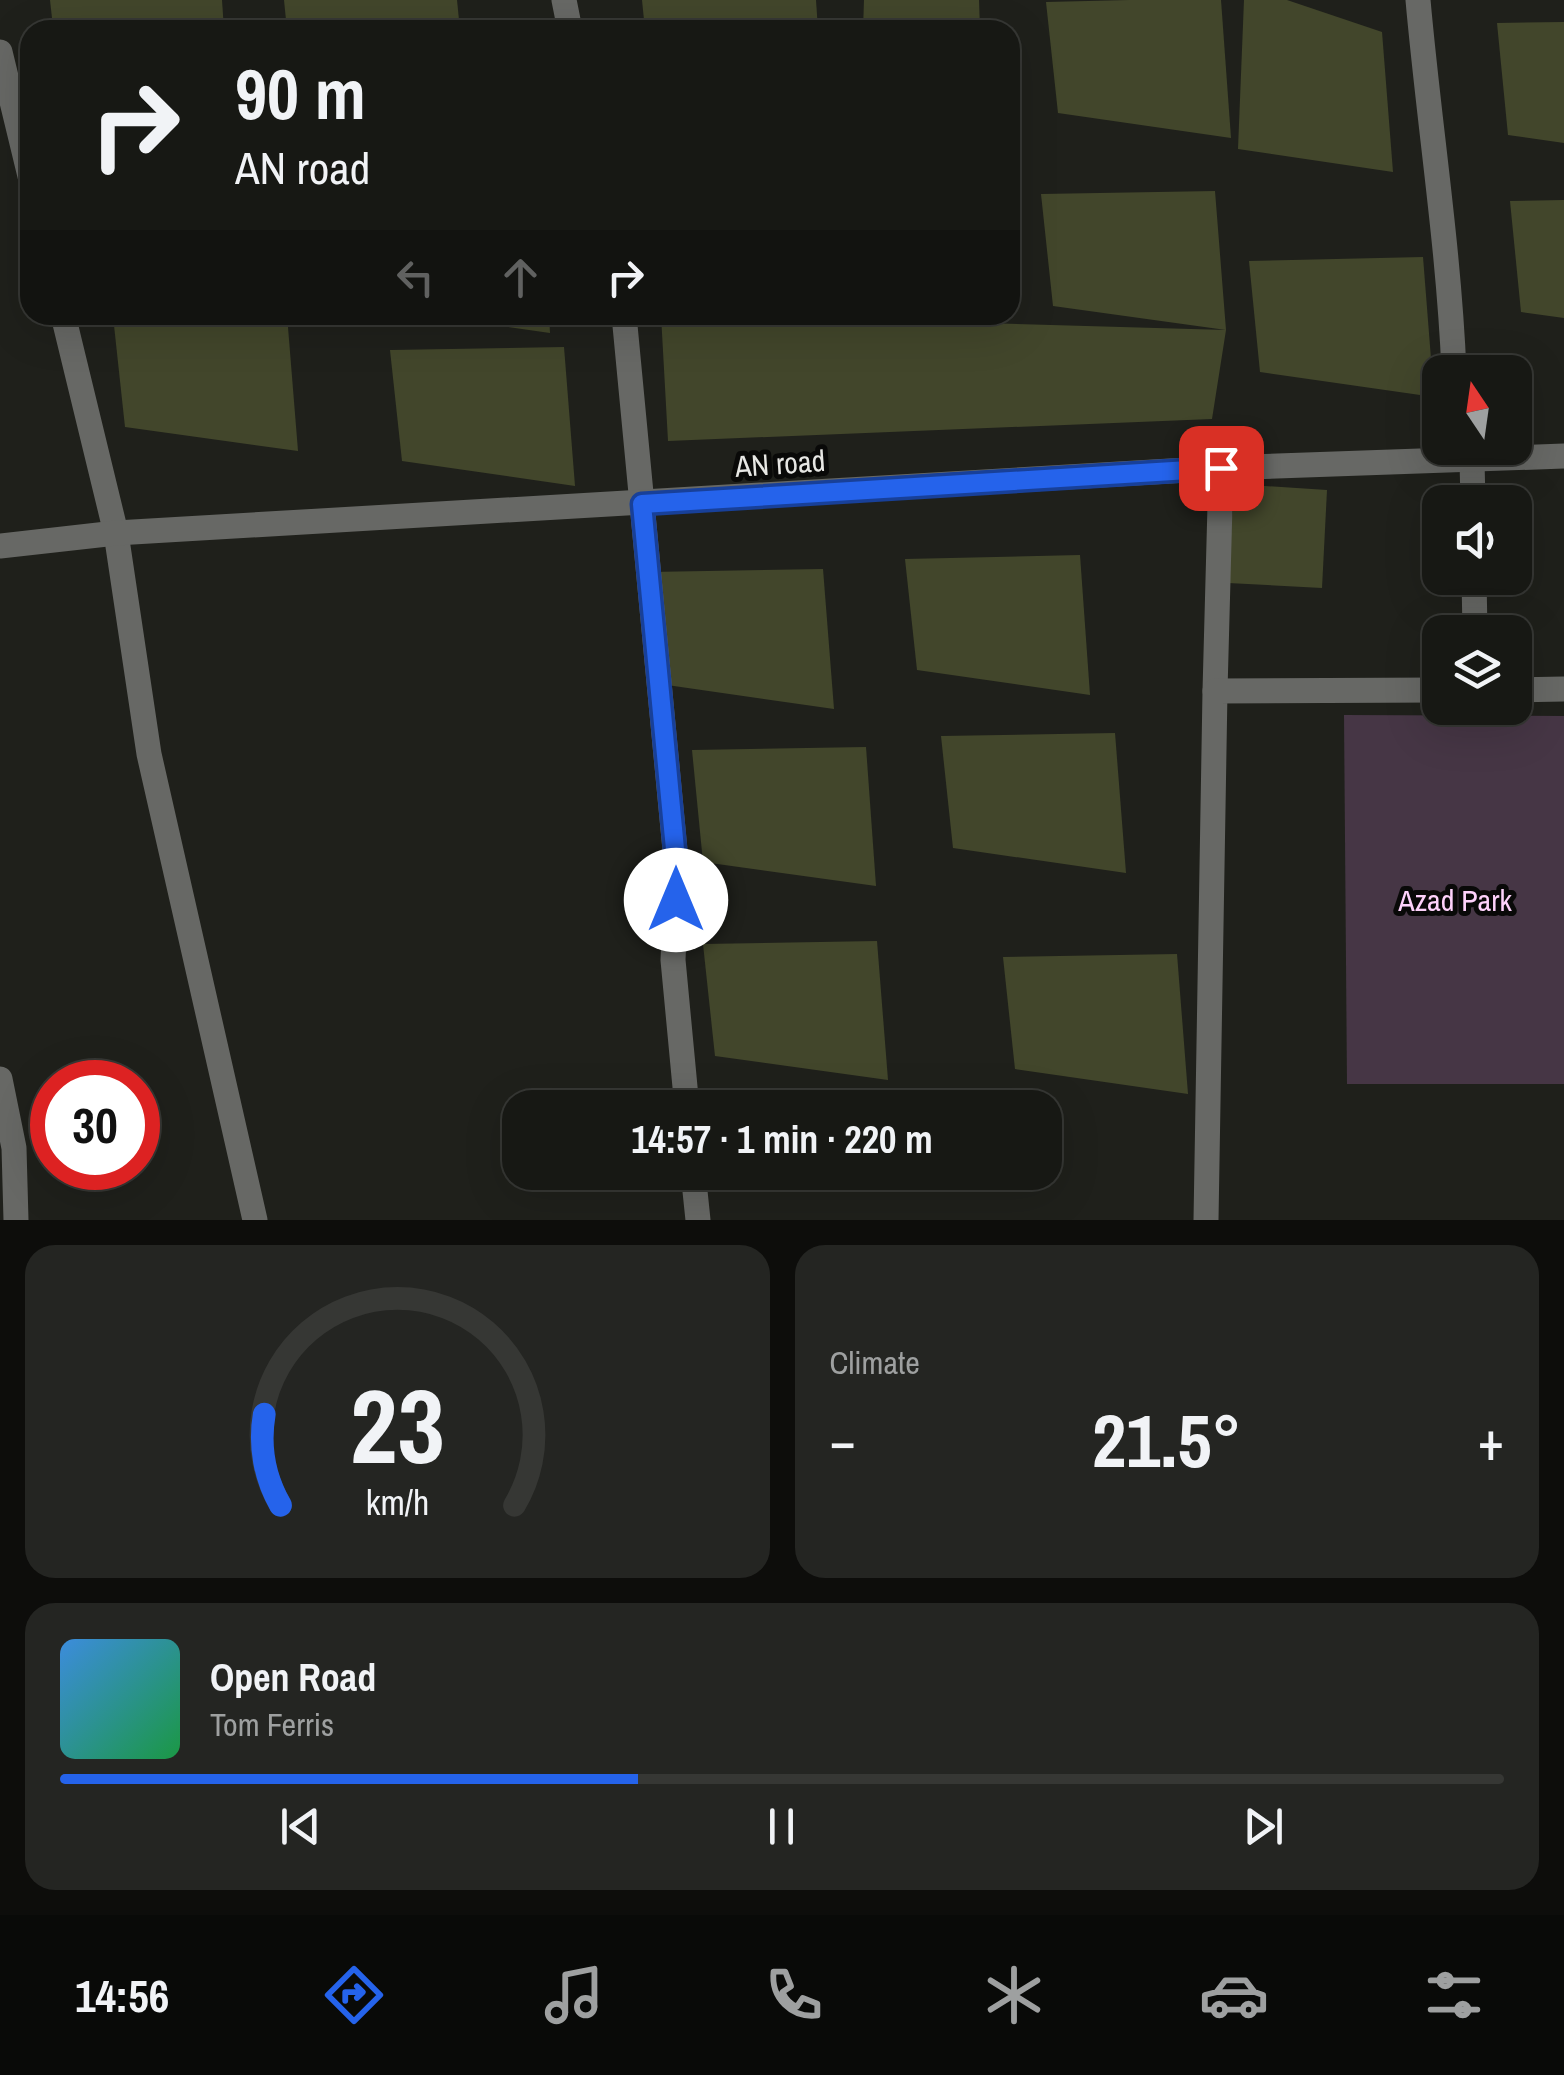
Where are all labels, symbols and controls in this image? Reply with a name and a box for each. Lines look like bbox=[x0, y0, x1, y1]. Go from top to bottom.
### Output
text: 90 m bbox=[235, 47, 366, 141]
icon: right bbox=[70, 60, 200, 190]
text: AN road bbox=[235, 137, 370, 198]
icon: left bbox=[388, 250, 443, 305]
icon: ahead bbox=[493, 250, 548, 305]
icon: right bbox=[598, 250, 653, 305]
north arrow bbox=[1422, 355, 1532, 465]
map controls bbox=[1422, 355, 1532, 725]
pin bbox=[1179, 426, 1264, 511]
street label: AN road bbox=[733, 440, 826, 486]
icon: arrive bbox=[1194, 441, 1249, 496]
button: sound bbox=[1422, 485, 1532, 595]
button: layers bbox=[1422, 615, 1532, 725]
position arrow bbox=[624, 848, 728, 952]
park label: Azad Park bbox=[1397, 880, 1512, 920]
speed limit sign: 30 bbox=[30, 1060, 160, 1190]
text: 14:57 · 1 min · 220 m bbox=[631, 1114, 933, 1165]
text: Climate bbox=[830, 1341, 920, 1384]
text: 23 bbox=[350, 1355, 445, 1495]
text: 21.5° bbox=[1092, 1389, 1242, 1490]
text: − bbox=[830, 1403, 856, 1477]
text: + bbox=[1478, 1403, 1504, 1477]
text: km/h bbox=[365, 1478, 429, 1526]
text: Open Road bbox=[210, 1652, 376, 1703]
text: Tom Ferris bbox=[210, 1703, 334, 1746]
icon: previous bbox=[273, 1799, 328, 1854]
icon: pause bbox=[754, 1799, 809, 1854]
icon: next bbox=[1236, 1799, 1291, 1854]
icon: directions bbox=[319, 1960, 389, 2030]
icon: music bbox=[539, 1960, 609, 2030]
icon: phone bbox=[759, 1960, 829, 2030]
icon: climate bbox=[979, 1960, 1049, 2030]
icon: car bbox=[1199, 1960, 1269, 2030]
icon: filters bbox=[1419, 1960, 1489, 2030]
text: 14:56 bbox=[75, 1965, 169, 2026]

